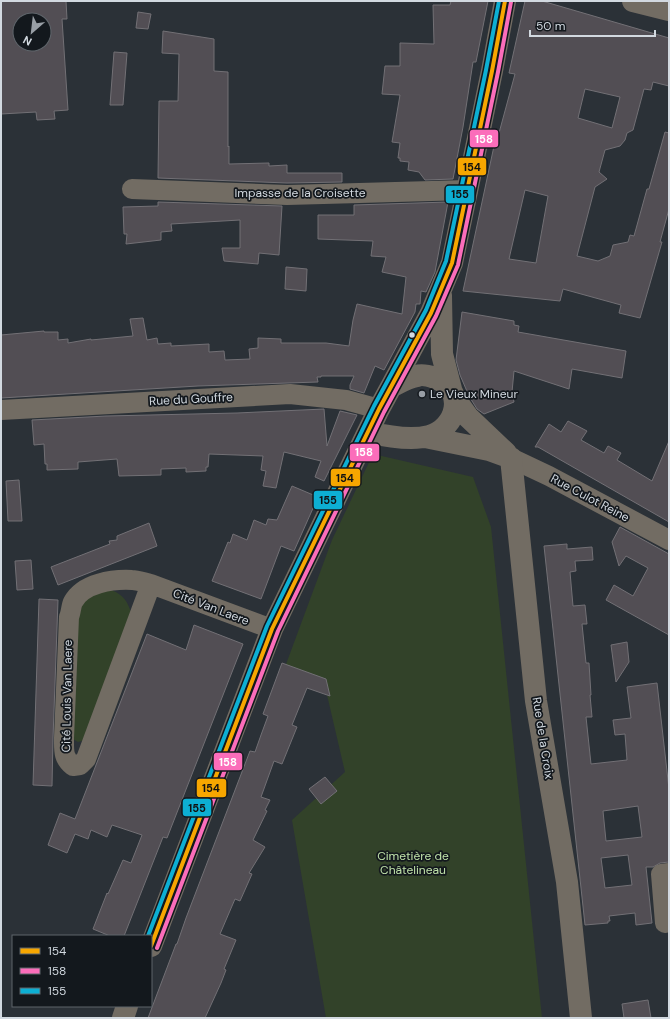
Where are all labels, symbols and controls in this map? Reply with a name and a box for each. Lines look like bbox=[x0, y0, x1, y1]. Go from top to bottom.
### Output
north arrow bbox=[12, 12, 52, 52]
scale bar bbox=[530, 12, 655, 38]
text: 50 m bbox=[536, 18, 565, 34]
text: N bbox=[20, 33, 34, 49]
line badge: 158 bbox=[469, 129, 499, 148]
text: 158 bbox=[475, 132, 493, 146]
line badge: 154 bbox=[457, 157, 487, 176]
text: 154 bbox=[463, 160, 481, 174]
street label: Impasse de la Croisette bbox=[234, 185, 366, 201]
line badge: 155 bbox=[445, 185, 475, 204]
text: 155 bbox=[451, 187, 469, 201]
unlabelled marker bbox=[407, 330, 417, 340]
place label: Le Vieux Mineur bbox=[430, 386, 518, 402]
street label: Rue du Gouffre bbox=[149, 389, 233, 409]
marker: Le Vieux Mineur bbox=[417, 389, 427, 399]
line badge: 158 bbox=[349, 443, 380, 462]
text: 158 bbox=[355, 445, 373, 459]
line badge: 154 bbox=[330, 468, 361, 487]
street label: Rue Culot Reine bbox=[548, 470, 632, 526]
text: 154 bbox=[336, 471, 354, 485]
line badge: 155 bbox=[313, 490, 343, 510]
text: 155 bbox=[319, 493, 337, 507]
street label: Cité Van Laere bbox=[170, 585, 252, 629]
street label: Cité Louis Van Laere bbox=[58, 639, 76, 753]
street label: Rue de la Croix bbox=[529, 696, 557, 780]
line badge: 158 bbox=[213, 752, 243, 771]
text: 158 bbox=[219, 755, 237, 769]
line badge: 154 bbox=[196, 778, 227, 798]
text: 154 bbox=[202, 781, 220, 795]
line badge: 155 bbox=[182, 798, 212, 817]
text: 155 bbox=[188, 801, 206, 815]
park label: Cimetière de Châtelineau bbox=[377, 848, 449, 878]
legend bbox=[12, 935, 152, 1007]
text: 154 bbox=[48, 943, 66, 959]
text: 158 bbox=[48, 963, 66, 979]
text: 155 bbox=[48, 983, 66, 999]

